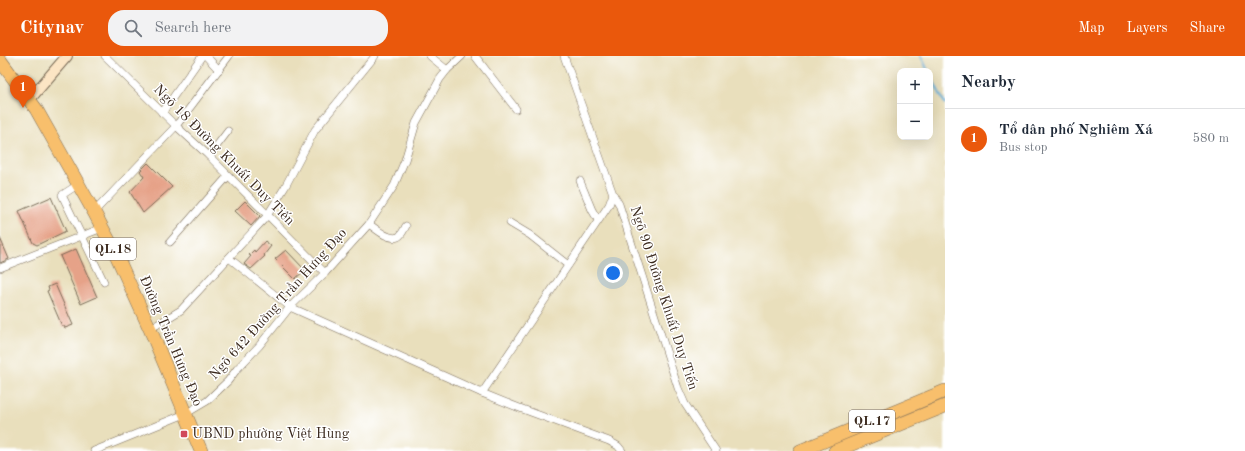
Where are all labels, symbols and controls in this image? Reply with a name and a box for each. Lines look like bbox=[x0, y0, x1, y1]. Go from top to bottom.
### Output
search box bbox=[108, 10, 388, 46]
icon: search bbox=[122, 17, 144, 39]
text: Citynav bbox=[20, 19, 84, 38]
text: Search here bbox=[154, 21, 231, 36]
text: Map bbox=[1079, 21, 1105, 35]
text: Layers bbox=[1127, 21, 1168, 35]
text: Share bbox=[1190, 21, 1225, 35]
map controls bbox=[897, 68, 933, 140]
button: + bbox=[897, 68, 933, 104]
text: Nearby bbox=[961, 74, 1016, 91]
pin: 1 bbox=[10, 75, 36, 108]
street label: Ngõ 18 Đường Khuất Duy Tiến bbox=[151, 81, 298, 228]
button: − bbox=[897, 104, 933, 140]
text: Tổ dân phố Nghiêm Xá bbox=[999, 123, 1153, 138]
text: 1 bbox=[970, 132, 978, 145]
text: 580 m bbox=[1192, 132, 1229, 145]
text: Bus stop bbox=[999, 141, 1048, 154]
street label: Ngõ 90 Đường Khuất Duy Tiến bbox=[628, 204, 701, 392]
street label: Ngõ 642 Đường Trần Hưng Đạo bbox=[205, 224, 349, 382]
road number: QL.18 bbox=[90, 238, 136, 260]
your location bbox=[603, 263, 623, 283]
street label: Đường Trần Hưng Đạo bbox=[137, 273, 207, 408]
road number: QL.17 bbox=[849, 410, 895, 432]
place label: UBND phường Việt Hùng bbox=[192, 427, 350, 441]
marker: UBND phường Việt Hùng bbox=[179, 429, 189, 439]

